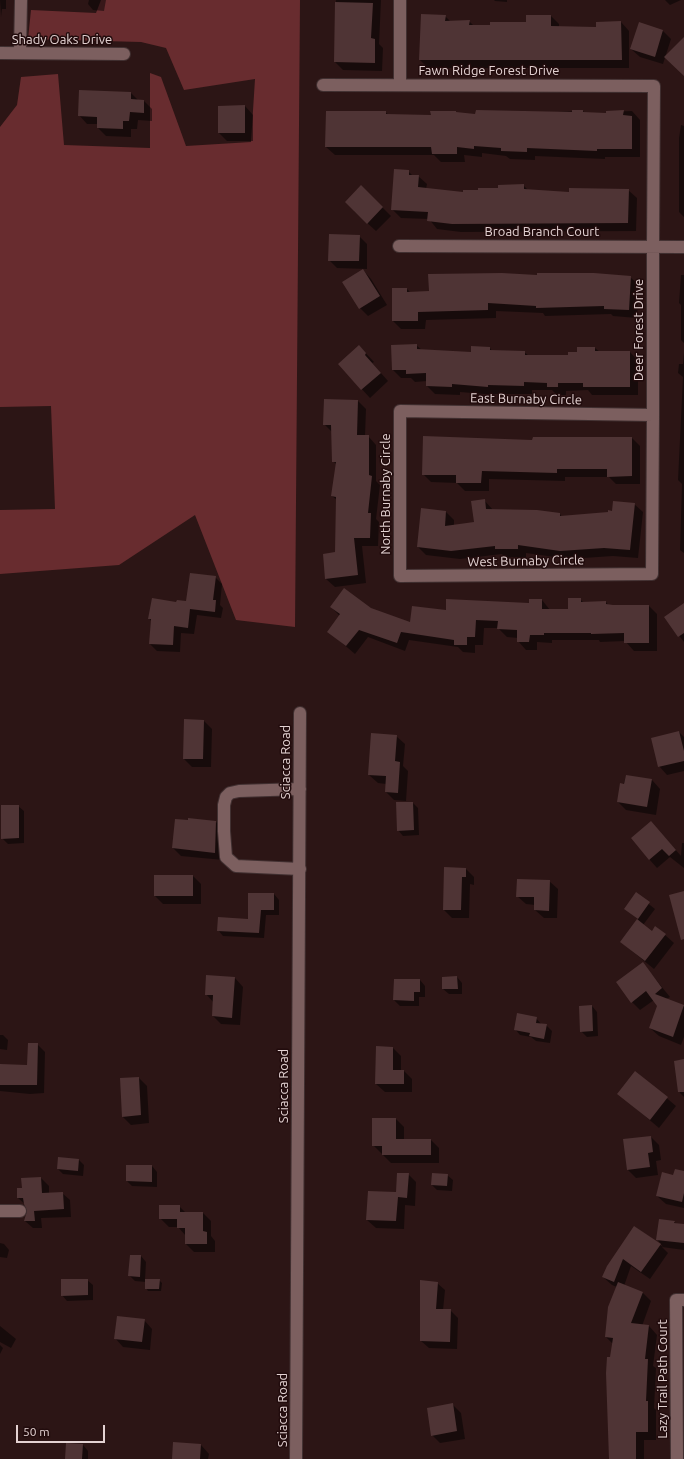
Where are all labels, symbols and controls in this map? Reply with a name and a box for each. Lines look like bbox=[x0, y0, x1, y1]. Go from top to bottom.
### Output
street label: Shady Oaks Drive bbox=[12, 32, 112, 48]
street label: Fawn Ridge Forest Drive bbox=[419, 63, 559, 79]
street label: Broad Branch Court bbox=[485, 224, 599, 240]
street label: Deer Forest Drive bbox=[631, 279, 647, 381]
street label: East Burnaby Circle bbox=[470, 390, 582, 408]
street label: North Burnaby Circle bbox=[378, 433, 394, 555]
street label: West Burnaby Circle bbox=[467, 552, 585, 570]
street label: Sciacca Road bbox=[278, 725, 294, 799]
street label: Sciacca Road bbox=[276, 1049, 292, 1123]
street label: Lazy Trail Path Court bbox=[655, 1319, 671, 1439]
street label: Sciacca Road bbox=[275, 1373, 291, 1447]
scale bar bbox=[18, 1417, 107, 1443]
text: 50 m bbox=[23, 1425, 50, 1438]

